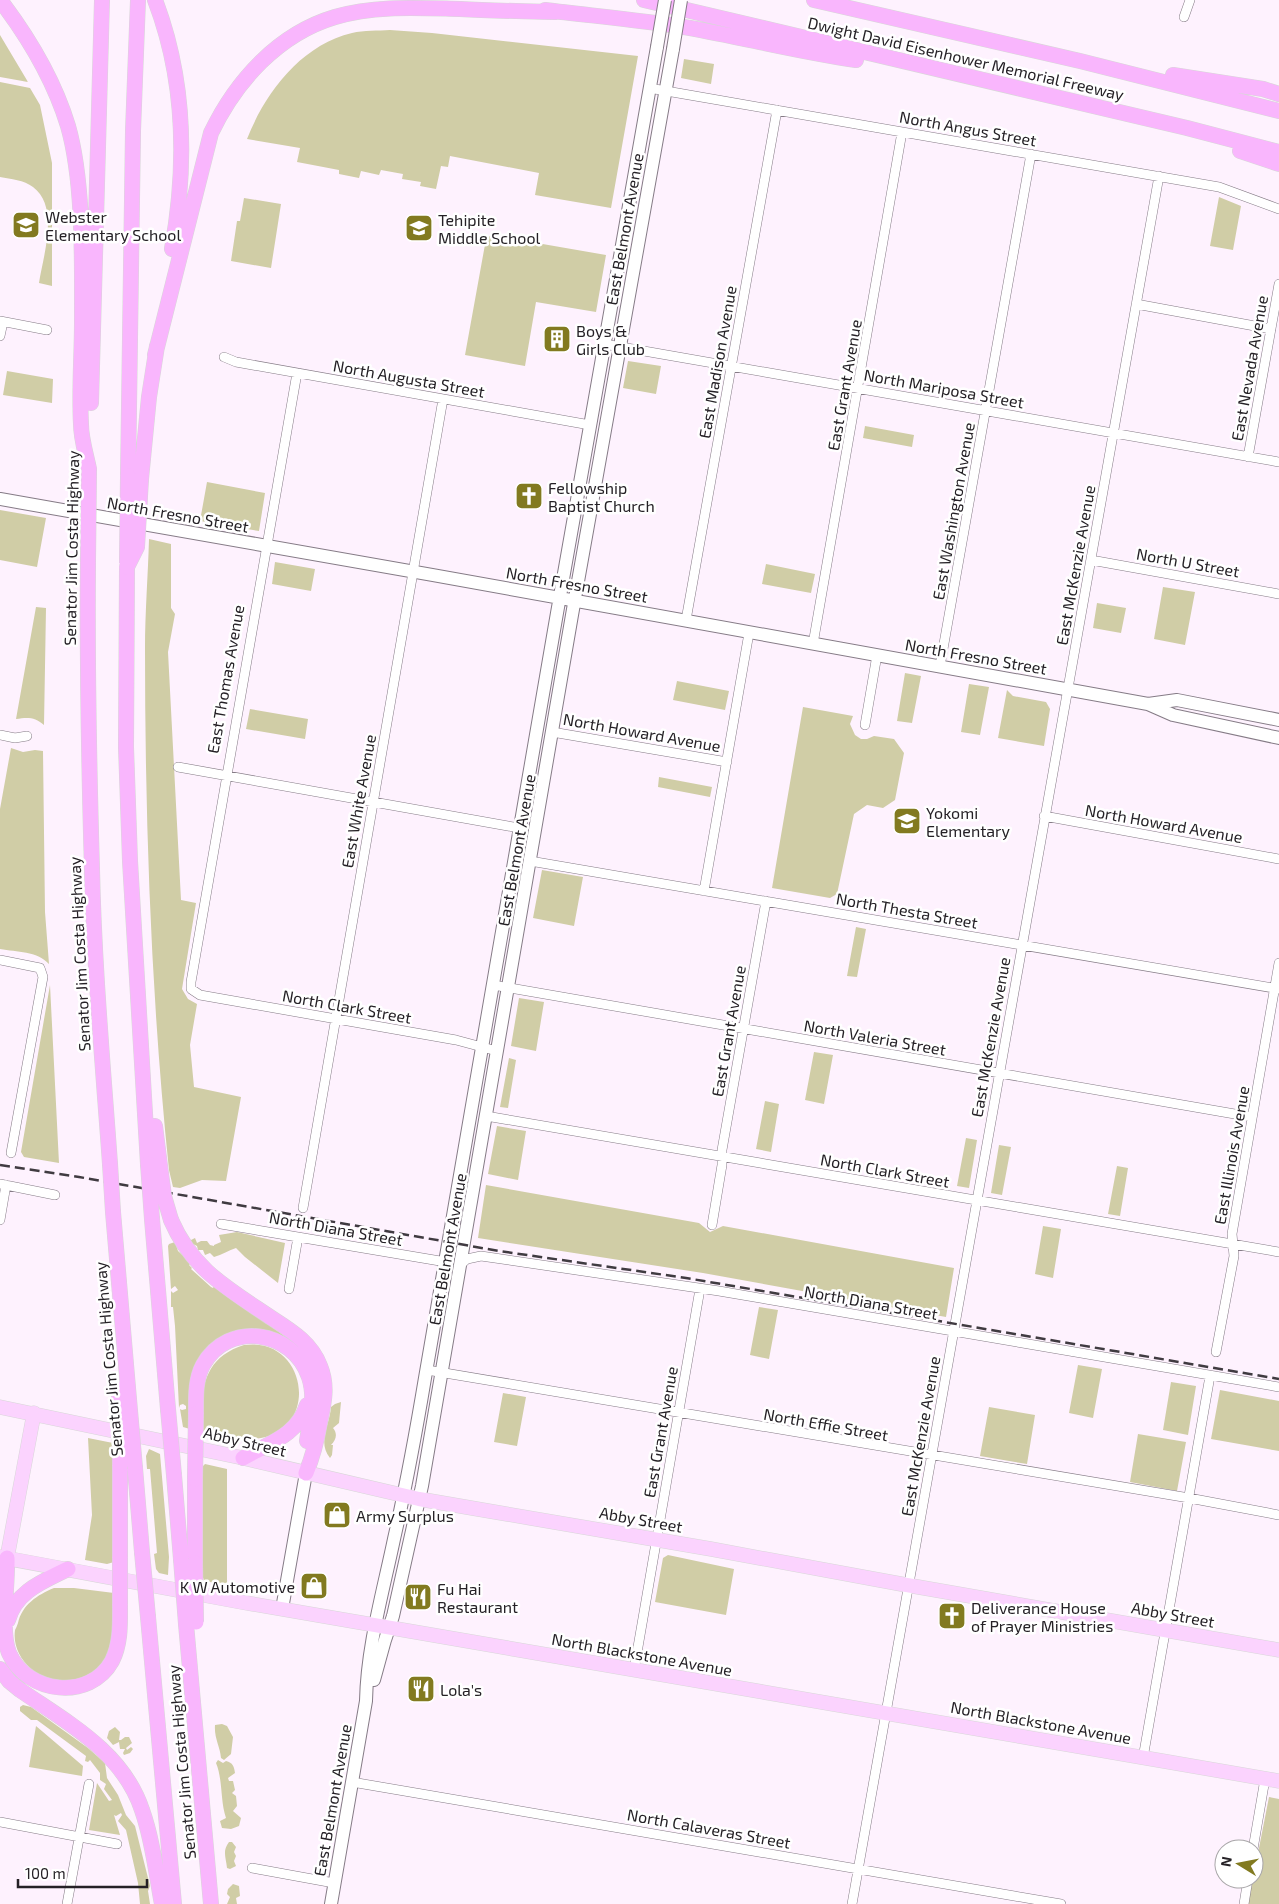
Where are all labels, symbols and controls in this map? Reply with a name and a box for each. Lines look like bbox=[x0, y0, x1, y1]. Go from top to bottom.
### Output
street label: Dwight David Eisenhower Memorial Freeway bbox=[806, 12, 1126, 104]
street label: North Angus Street bbox=[898, 107, 1038, 149]
street label: East Belmont Avenue bbox=[601, 151, 647, 307]
place label: Webster Elementary School bbox=[45, 207, 181, 244]
school or university icon: Webster Elementary School bbox=[11, 210, 41, 240]
place label: Tehipite Middle School bbox=[438, 210, 541, 247]
school or university icon: Tehipite Middle School bbox=[404, 213, 434, 243]
street label: East Madison Avenue bbox=[694, 284, 740, 440]
street label: East Nevada Avenue bbox=[1227, 294, 1271, 442]
street label: East Grant Avenue bbox=[823, 318, 865, 452]
place label: Boys & Girls Club bbox=[576, 321, 645, 358]
building icon: Boys & Girls Club bbox=[542, 324, 572, 354]
street label: North Augusta Street bbox=[332, 355, 486, 401]
street label: North Mariposa Street bbox=[862, 365, 1026, 411]
street label: East Washington Avenue bbox=[928, 421, 978, 601]
street label: Senator Jim Costa Highway bbox=[60, 450, 82, 646]
place label: Fellowship Baptist Church bbox=[548, 478, 655, 515]
church icon: Fellowship Baptist Church bbox=[514, 481, 544, 511]
street label: East McKenzie Avenue bbox=[1052, 484, 1098, 646]
street label: North Fresno Street bbox=[106, 492, 250, 536]
street label: North U Street bbox=[1135, 544, 1241, 580]
street label: North Fresno Street bbox=[505, 562, 649, 606]
street label: East Thomas Avenue bbox=[203, 603, 247, 755]
street label: North Fresno Street bbox=[904, 634, 1048, 678]
street label: North Howard Avenue bbox=[562, 709, 722, 755]
street label: East White Avenue bbox=[337, 733, 379, 869]
street label: East Belmont Avenue bbox=[493, 772, 539, 928]
street label: North Howard Avenue bbox=[1084, 800, 1244, 846]
place label: Yokomi Elementary bbox=[926, 803, 1011, 840]
school or university icon: Yokomi Elementary bbox=[892, 806, 922, 836]
street label: Senator Jim Costa Highway bbox=[64, 856, 94, 1052]
street label: North Thesta Street bbox=[835, 888, 979, 932]
street label: East McKenzie Avenue bbox=[967, 956, 1013, 1118]
street label: East Grant Avenue bbox=[707, 964, 749, 1098]
street label: North Clark Street bbox=[281, 985, 413, 1027]
street label: North Valeria Street bbox=[802, 1015, 948, 1059]
street label: East Illinois Avenue bbox=[1209, 1084, 1253, 1226]
street label: North Clark Street bbox=[819, 1149, 951, 1191]
street label: East Belmont Avenue bbox=[424, 1171, 470, 1327]
street label: North Diana Street bbox=[268, 1207, 404, 1249]
street label: Senator Jim Costa Highway bbox=[90, 1260, 126, 1457]
street label: North Diana Street bbox=[803, 1281, 939, 1323]
street label: East McKenzie Avenue bbox=[897, 1355, 943, 1517]
street label: East Grant Avenue bbox=[639, 1365, 681, 1499]
street label: North Effie Street bbox=[762, 1404, 890, 1444]
street label: Abby Street bbox=[202, 1422, 288, 1460]
shop icon: Army Surplus bbox=[322, 1500, 352, 1530]
street label: Abby Street bbox=[598, 1502, 684, 1536]
place label: Army Surplus bbox=[356, 1506, 454, 1525]
shop icon: K W Automotive bbox=[299, 1571, 329, 1601]
place label: K W Automotive bbox=[180, 1577, 295, 1596]
place label: Fu Hai Restaurant bbox=[437, 1579, 518, 1616]
restaurant icon: Fu Hai Restaurant bbox=[403, 1582, 433, 1612]
street label: Abby Street bbox=[1130, 1597, 1216, 1631]
place label: Deliverance House of Prayer Ministries bbox=[971, 1598, 1113, 1635]
church icon: Deliverance House of Prayer Ministries bbox=[937, 1601, 967, 1631]
street label: North Blackstone Avenue bbox=[550, 1629, 734, 1679]
street label: Senator Jim Costa Highway bbox=[163, 1663, 199, 1860]
restaurant icon: Lola's bbox=[406, 1674, 436, 1704]
place label: Lola's bbox=[440, 1680, 482, 1699]
street label: North Blackstone Avenue bbox=[949, 1697, 1133, 1747]
street label: East Belmont Avenue bbox=[309, 1722, 355, 1878]
street label: North Calaveras Street bbox=[626, 1804, 792, 1852]
north arrow bbox=[1214, 1839, 1264, 1889]
text: N bbox=[1216, 1855, 1235, 1868]
scale bar bbox=[18, 1856, 146, 1888]
text: 100 m bbox=[25, 1864, 66, 1882]

